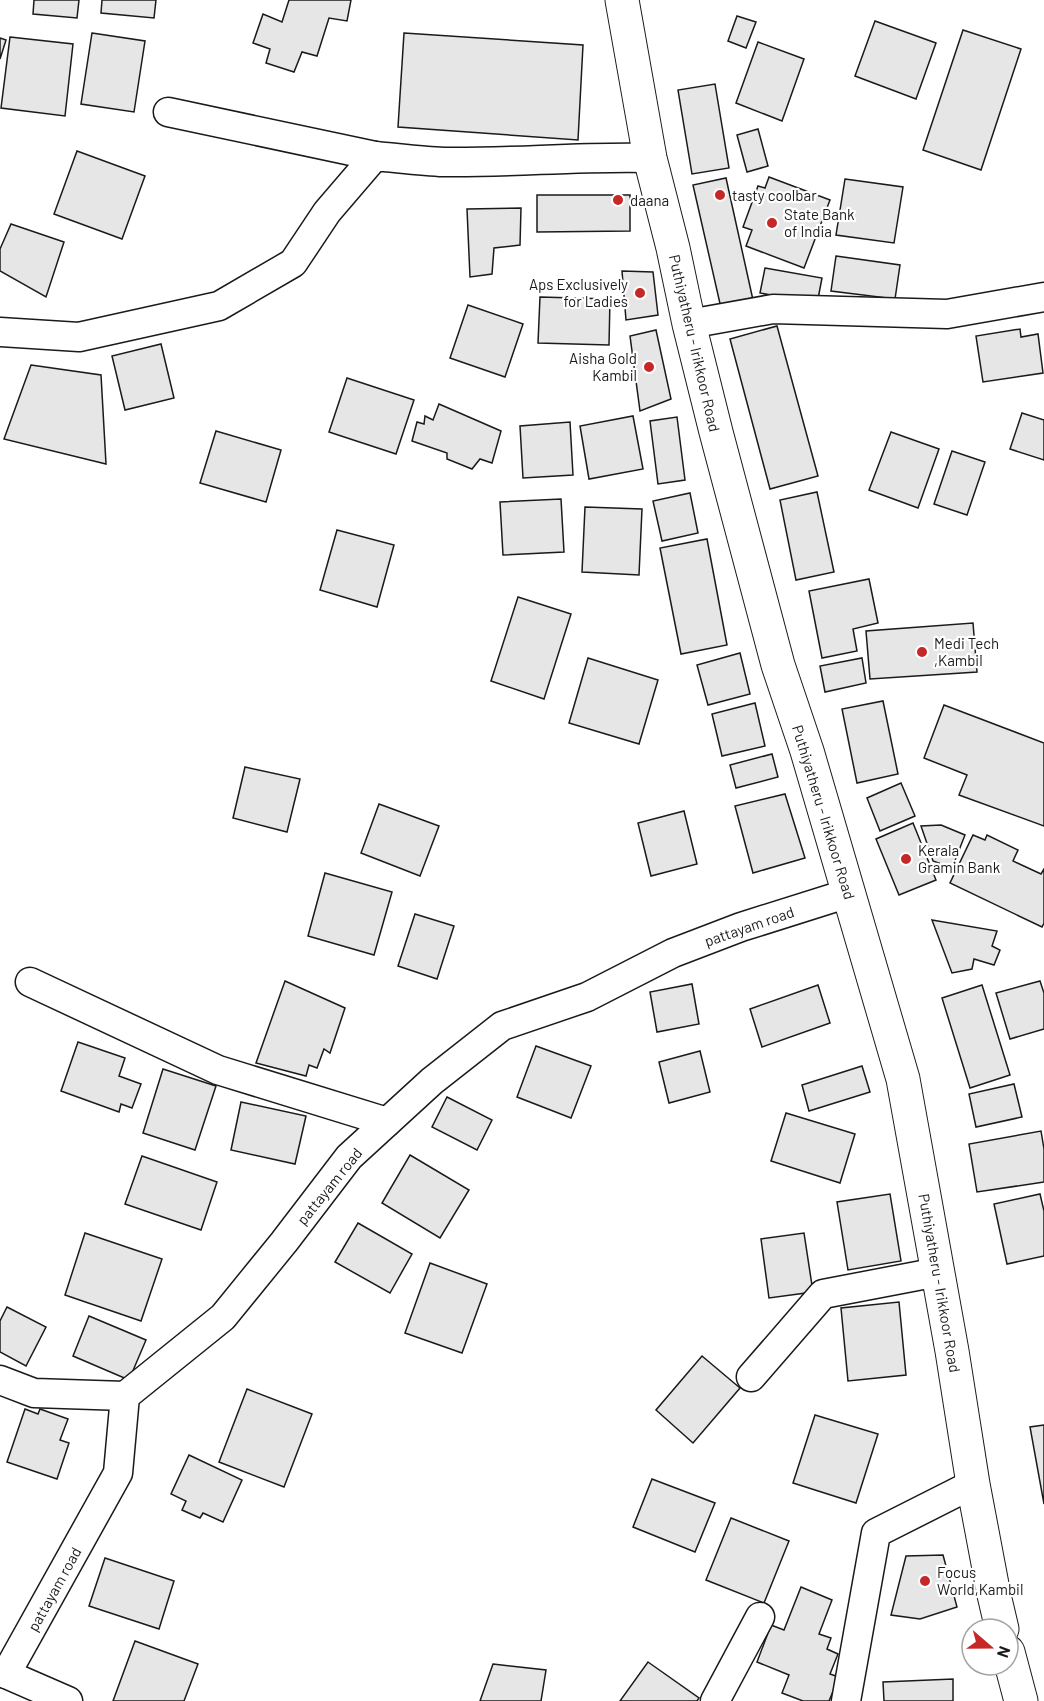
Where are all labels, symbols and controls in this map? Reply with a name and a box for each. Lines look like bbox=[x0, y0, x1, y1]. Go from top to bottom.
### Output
place label: tasty coolbar bbox=[732, 186, 817, 204]
marker: tasty coolbar bbox=[713, 188, 727, 202]
place label: daana bbox=[630, 191, 669, 209]
marker: daana bbox=[611, 193, 625, 207]
place label: State Bank of India bbox=[784, 205, 855, 240]
marker: State Bank of India bbox=[765, 216, 779, 230]
street label: Puthiyatheru - Irikkoor Road bbox=[666, 253, 724, 433]
place label: Aps Exclusively for Ladies bbox=[529, 275, 628, 310]
marker: Aps Exclusively for Ladies bbox=[633, 286, 647, 300]
place label: Aisha Gold Kambil bbox=[569, 349, 637, 384]
marker: Aisha Gold Kambil bbox=[642, 360, 656, 374]
place label: Medi Tech ,Kambil bbox=[934, 634, 999, 669]
marker: Medi Tech ,Kambil bbox=[915, 645, 929, 659]
street label: Puthiyatheru - Irikkoor Road bbox=[789, 723, 859, 901]
place label: Kerala Gramin Bank bbox=[918, 841, 1001, 876]
marker: Kerala Gramin Bank bbox=[899, 852, 913, 866]
street label: pattayam road bbox=[702, 902, 796, 950]
street label: pattayam road bbox=[293, 1144, 365, 1228]
street label: Puthiyatheru - Irikkoor Road bbox=[915, 1192, 965, 1374]
street label: pattayam road bbox=[23, 1544, 85, 1634]
place label: Focus World,Kambil bbox=[937, 1563, 1023, 1598]
marker: Focus World,Kambil bbox=[918, 1574, 932, 1588]
north arrow bbox=[960, 1617, 1020, 1677]
text: N bbox=[994, 1644, 1015, 1661]

